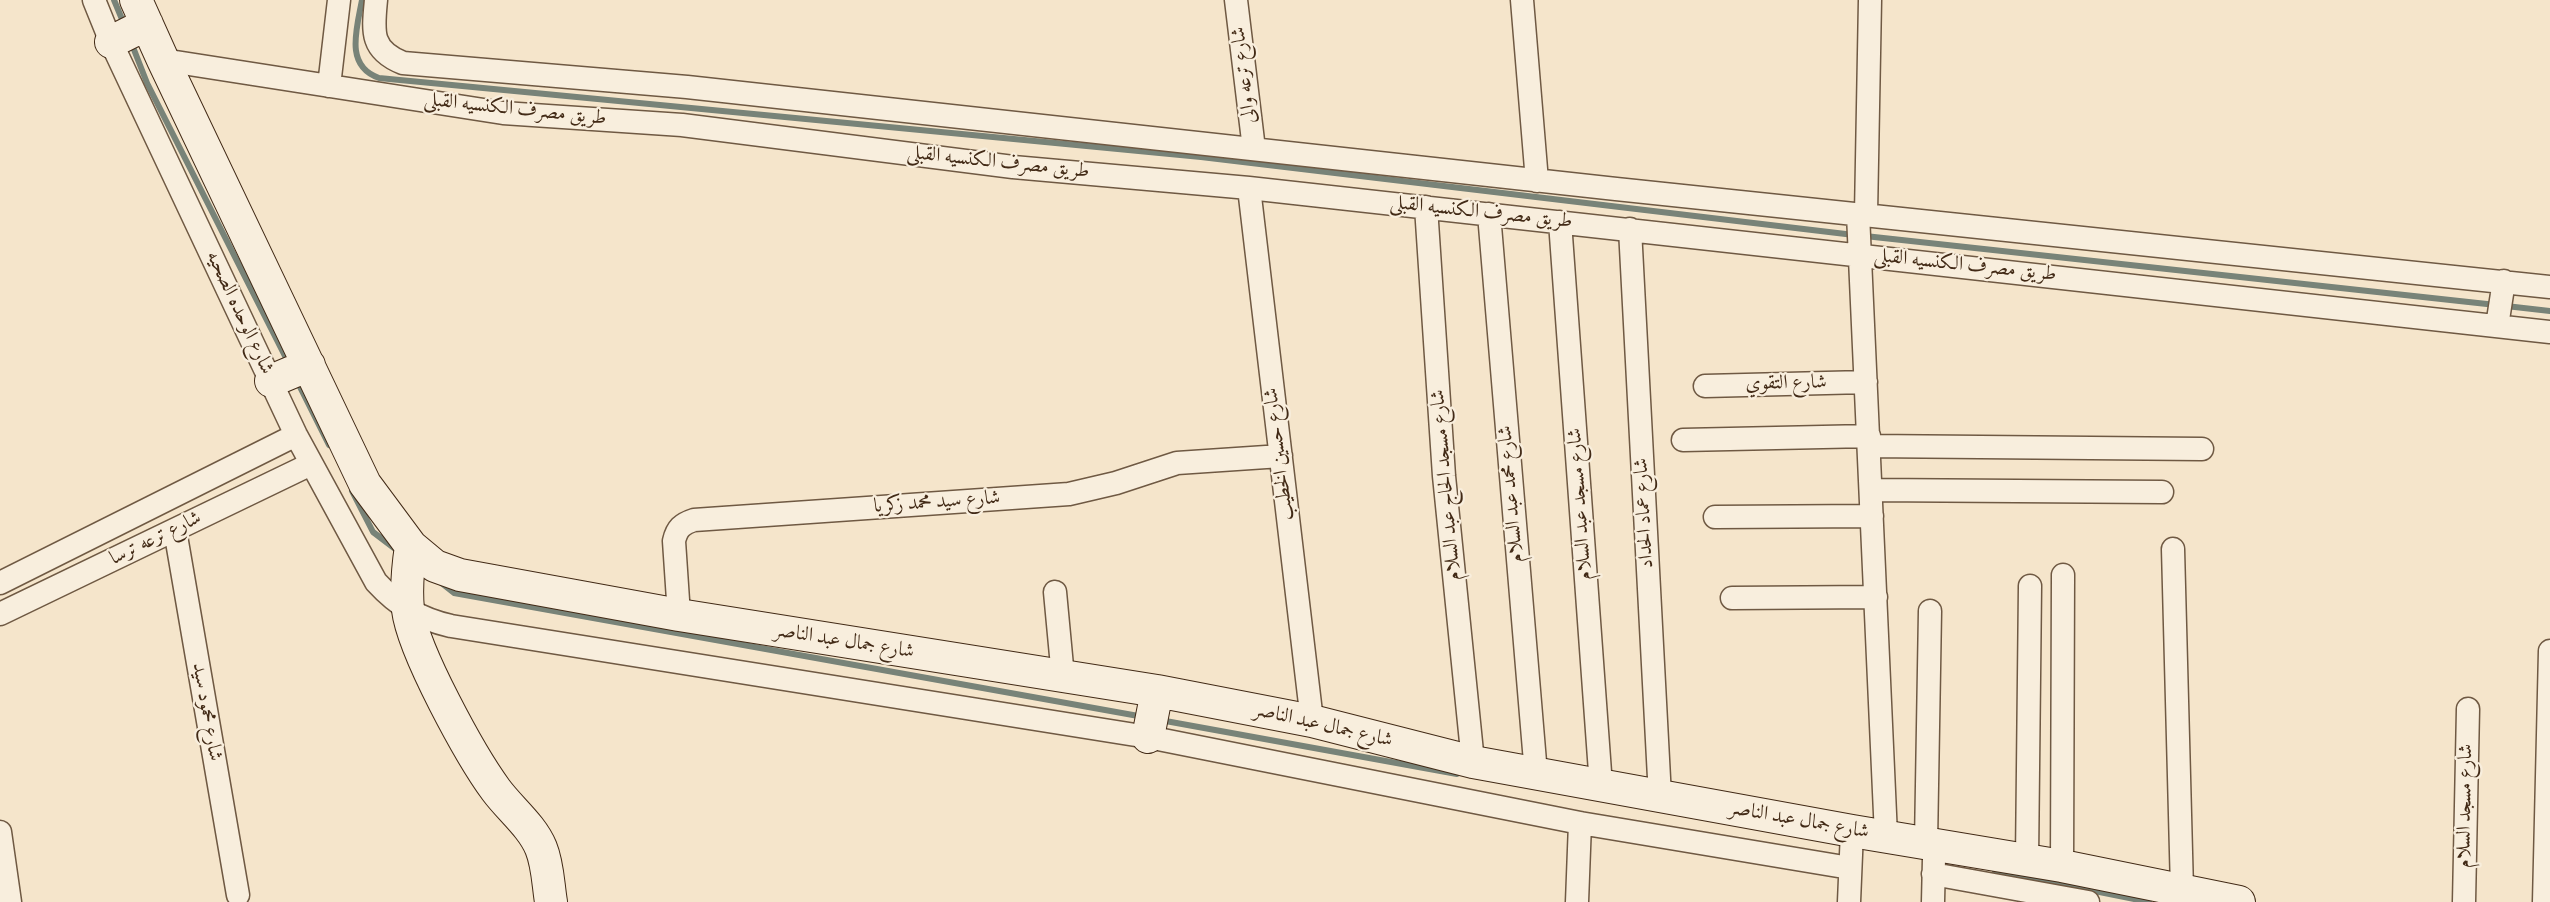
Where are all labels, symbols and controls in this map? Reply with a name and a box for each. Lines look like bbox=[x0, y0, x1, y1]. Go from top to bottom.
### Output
street label: شارع ترعه والى bbox=[1227, 25, 1263, 125]
street label: طريق مصرف الكنسيه القبلى bbox=[423, 88, 607, 132]
street label: طريق مصرف الكنسيه القبلى bbox=[906, 141, 1090, 185]
street label: طريق مصرف الكنسيه القبلى bbox=[1389, 191, 1573, 235]
street label: طريق مصرف الكنسيه القبلى bbox=[1873, 244, 2057, 288]
street label: شارع الوحده الصحيه bbox=[200, 247, 278, 379]
street label: شارع التقوي bbox=[1745, 371, 1827, 397]
street label: شارع حسين الخطيب bbox=[1260, 386, 1300, 522]
street label: شارع مسجد الحاج عبد السلام bbox=[1427, 389, 1467, 581]
street label: شارع محمد عبد السلام bbox=[1494, 425, 1530, 563]
street label: شارع مسجد عبد السلام bbox=[1564, 427, 1598, 581]
street label: شارع عماد الحداد bbox=[1630, 457, 1660, 569]
street label: شارع سيد محمد زكريا bbox=[873, 487, 1001, 519]
street label: شارع ترعه ترسا bbox=[106, 507, 206, 571]
street label: شارع جمال عبد الناصر bbox=[772, 619, 916, 665]
street label: شارع محمود سيد bbox=[186, 661, 226, 763]
street label: شارع جمال عبد الناصر bbox=[1251, 698, 1395, 754]
street label: شارع مسجد السلام bbox=[2453, 744, 2479, 868]
street label: شارع جمال عبد الناصر bbox=[1727, 797, 1871, 845]

